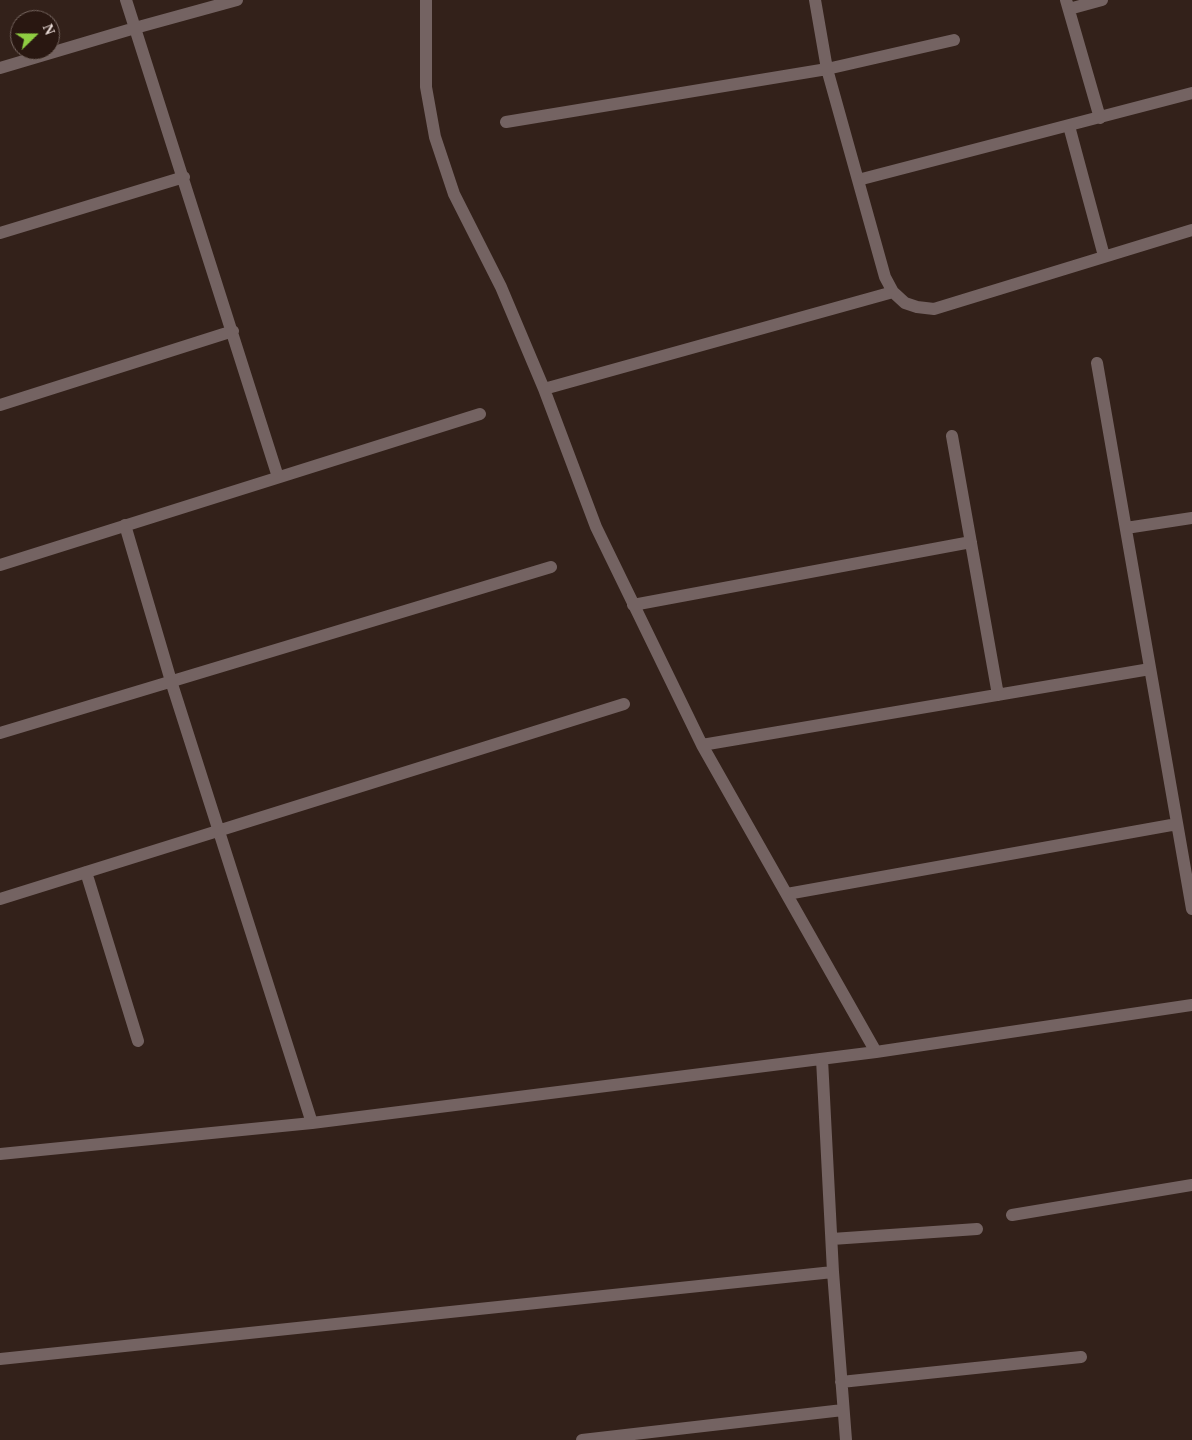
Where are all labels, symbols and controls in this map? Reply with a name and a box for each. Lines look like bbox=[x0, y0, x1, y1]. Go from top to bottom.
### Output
north arrow bbox=[10, 10, 60, 60]
text: N bbox=[40, 22, 57, 37]

